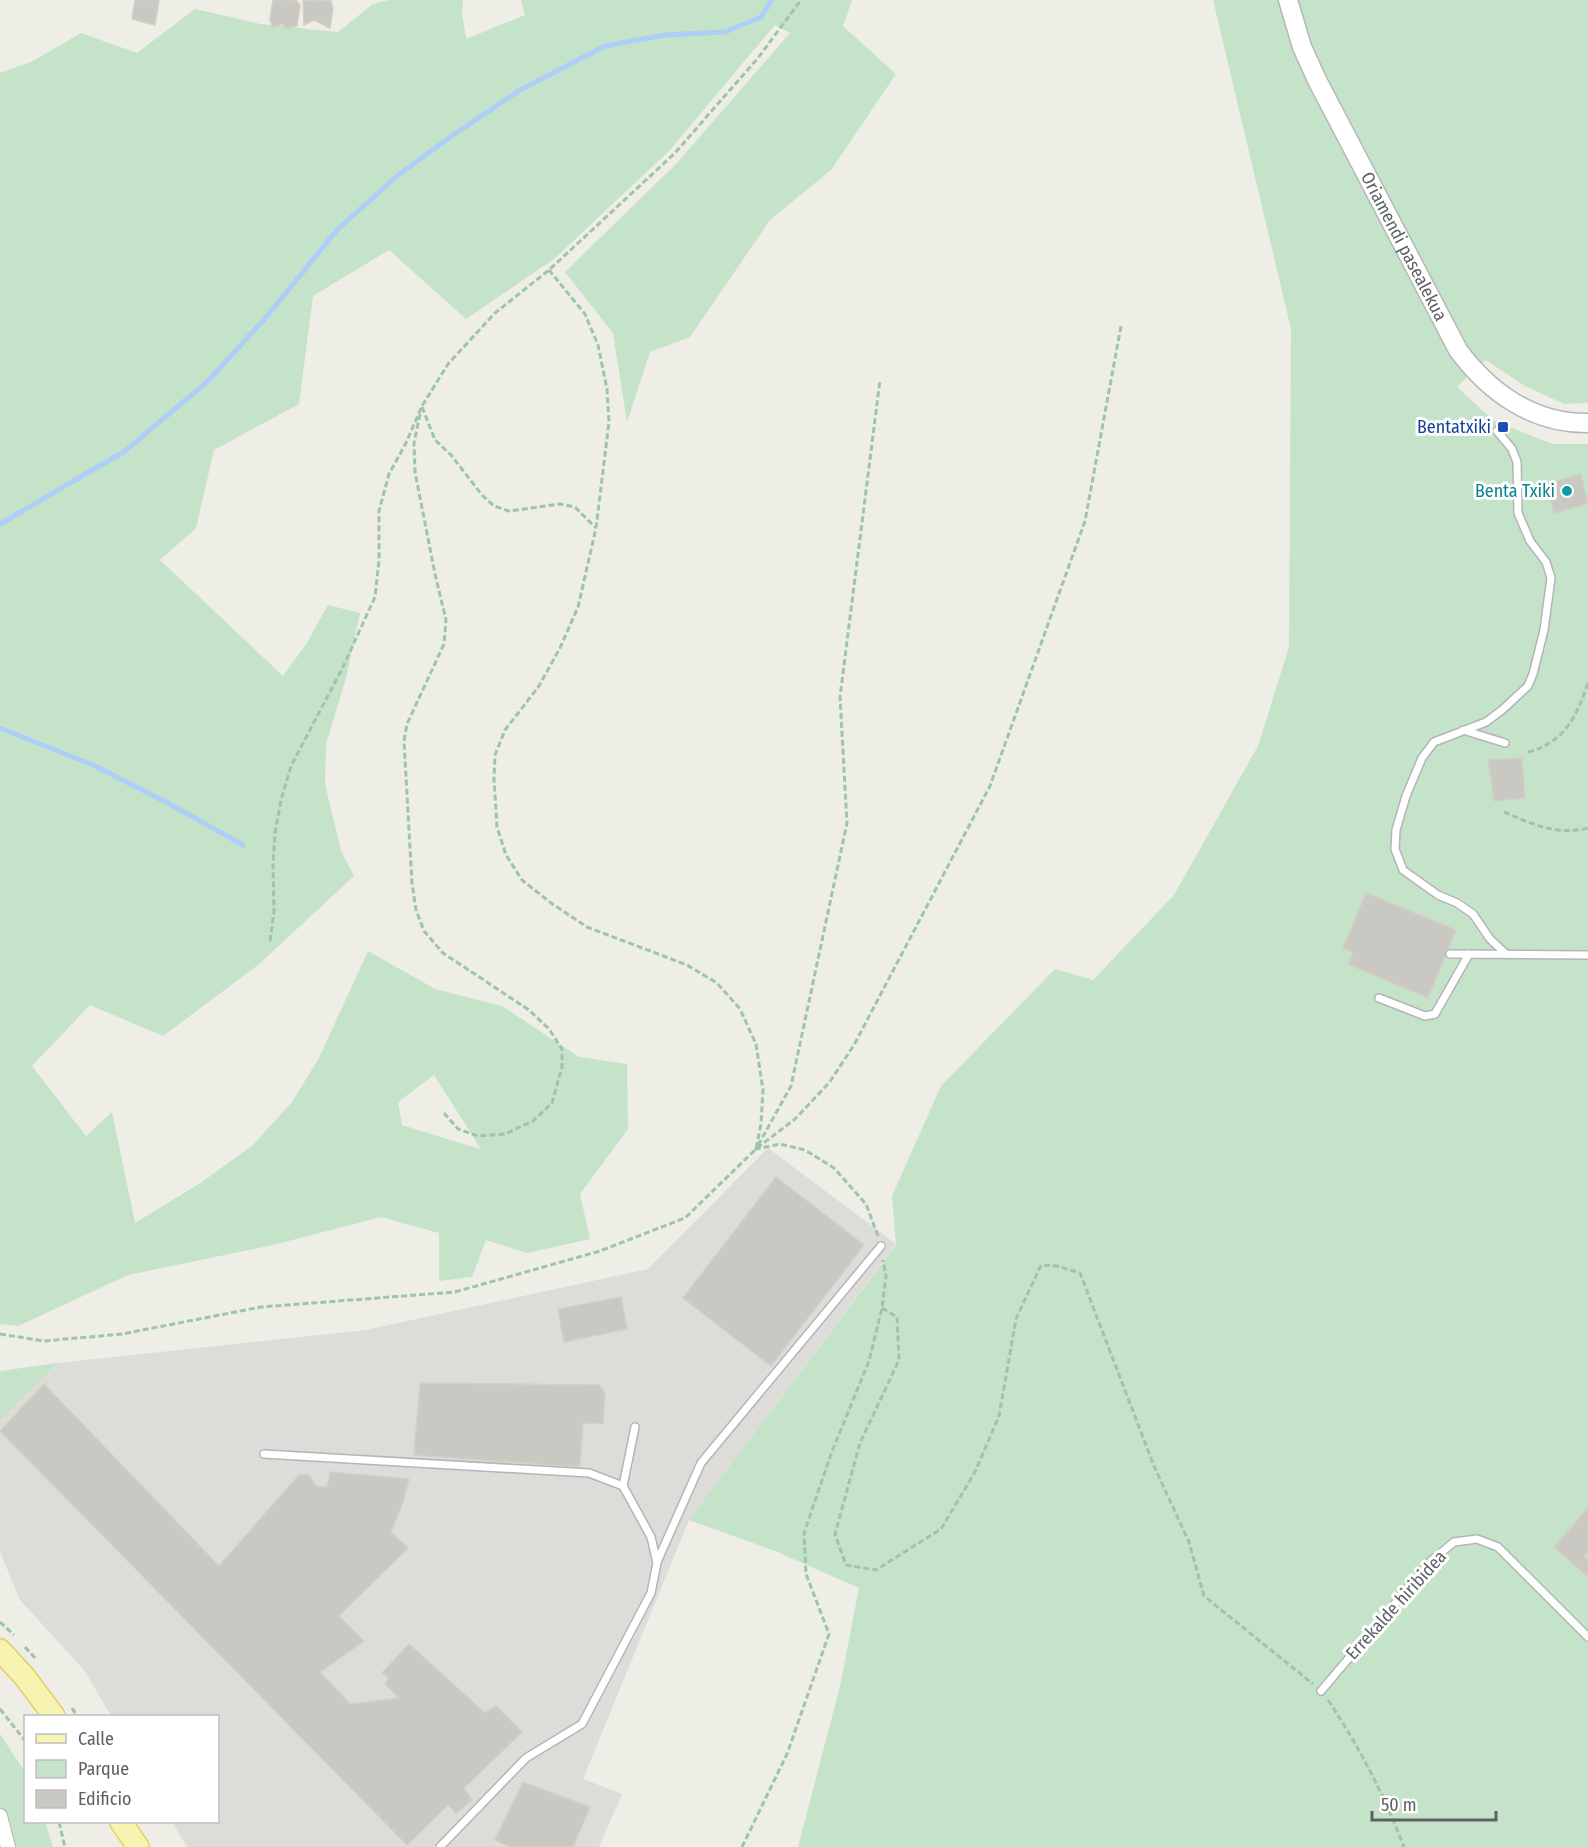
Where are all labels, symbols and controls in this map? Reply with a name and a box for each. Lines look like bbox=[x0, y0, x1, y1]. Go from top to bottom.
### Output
street label: Oriamendi pasealekua bbox=[1356, 168, 1452, 325]
place label: Bentatxiki bbox=[1417, 416, 1491, 438]
marker: Bentatxiki bbox=[1496, 420, 1510, 434]
place label: Benta Txiki bbox=[1475, 480, 1555, 502]
marker: Benta Txiki bbox=[1560, 484, 1574, 498]
street label: Errekalde hiribidea bbox=[1341, 1546, 1451, 1664]
legend bbox=[24, 1715, 219, 1823]
text: Calle bbox=[78, 1728, 114, 1750]
text: Parque bbox=[78, 1758, 129, 1780]
scale bar bbox=[1372, 1784, 1496, 1822]
text: Edificio bbox=[78, 1788, 131, 1810]
text: 50 m bbox=[1381, 1794, 1417, 1816]

